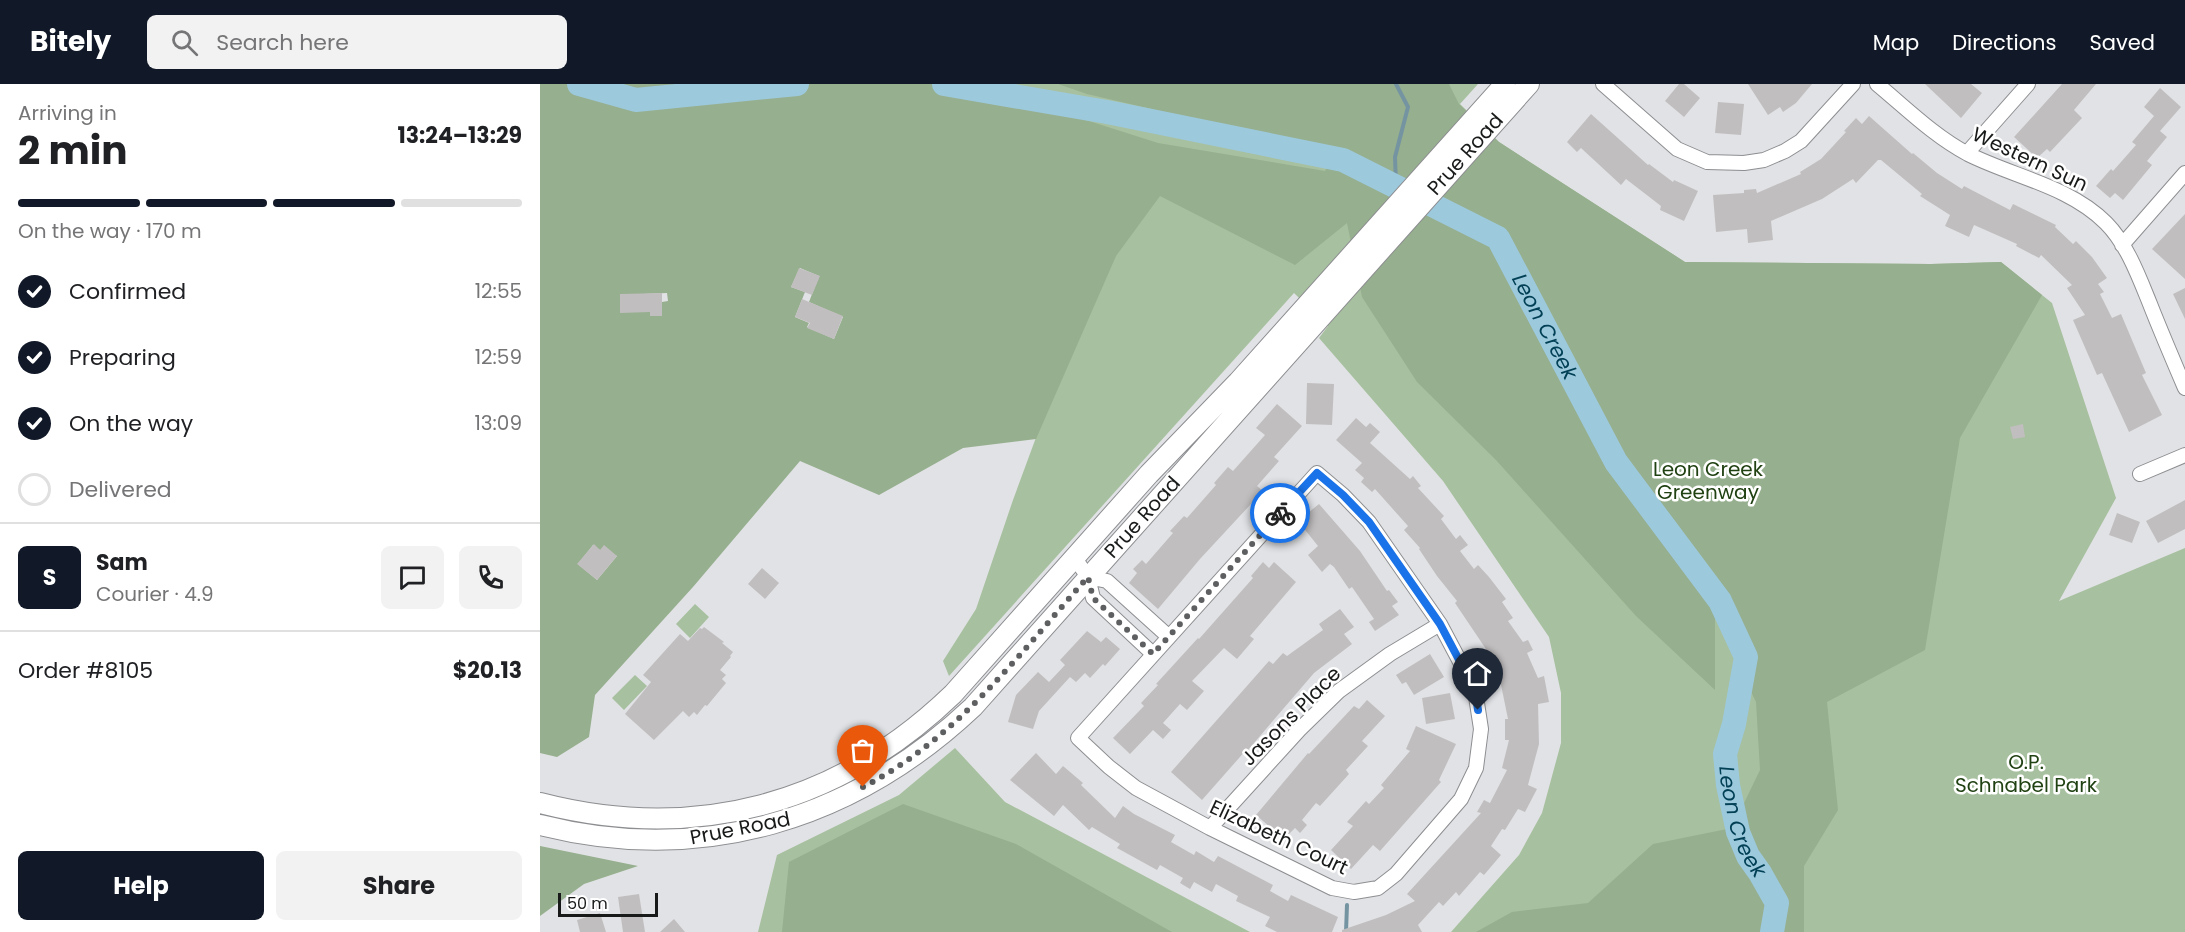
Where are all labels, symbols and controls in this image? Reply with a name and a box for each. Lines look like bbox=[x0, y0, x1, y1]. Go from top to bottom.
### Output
search box bbox=[147, 15, 567, 69]
text: Bitely bbox=[30, 22, 111, 61]
icon: search bbox=[168, 26, 201, 59]
text: Search here bbox=[216, 27, 349, 58]
text: Map bbox=[1873, 28, 1919, 57]
text: Directions bbox=[1952, 28, 2056, 57]
text: Saved bbox=[2089, 28, 2155, 57]
text: Arriving in bbox=[18, 99, 117, 127]
street label: Prue Road bbox=[1421, 107, 1509, 201]
text: 13:24–13:29 bbox=[398, 120, 522, 151]
street label: Western Sun bbox=[1967, 120, 2093, 198]
text: 2 min bbox=[18, 123, 128, 178]
text: On the way · 170 m bbox=[18, 217, 202, 245]
water label: Leon Creek bbox=[1505, 268, 1586, 386]
icon: check bbox=[18, 275, 51, 308]
text: Confirmed bbox=[69, 276, 186, 307]
text: 12:55 bbox=[475, 277, 522, 305]
icon: check bbox=[18, 341, 51, 374]
text: Preparing bbox=[69, 342, 176, 373]
text: 12:59 bbox=[475, 343, 522, 371]
icon: check bbox=[18, 407, 51, 440]
text: On the way bbox=[69, 408, 193, 439]
text: 13:09 bbox=[474, 409, 522, 437]
park label: Leon Creek Greenway bbox=[1653, 455, 1764, 506]
street label: Prue Road bbox=[1098, 470, 1186, 564]
text: Delivered bbox=[69, 474, 172, 505]
courier bbox=[1250, 483, 1310, 543]
icon: bike bbox=[1264, 497, 1297, 530]
button: chat bbox=[381, 546, 444, 609]
button: phone bbox=[459, 546, 522, 609]
text: Sam bbox=[96, 547, 148, 578]
text: S bbox=[43, 562, 56, 593]
text: Courier · 4.9 bbox=[96, 580, 214, 608]
pin bbox=[1452, 648, 1503, 710]
text: Order #8105 bbox=[18, 655, 153, 686]
text: $20.13 bbox=[453, 655, 522, 686]
icon: home bbox=[1461, 657, 1494, 690]
street label: Jasons Place bbox=[1235, 660, 1347, 772]
pin bbox=[837, 725, 888, 787]
icon: bag bbox=[846, 734, 879, 767]
park label: O.P. Schnabel Park bbox=[1955, 748, 2098, 799]
water label: Leon Creek bbox=[1712, 765, 1774, 884]
street label: Elizabeth Court bbox=[1205, 793, 1353, 881]
street label: Prue Road bbox=[687, 805, 793, 851]
button: Help bbox=[18, 851, 264, 920]
button: Share bbox=[276, 851, 522, 920]
scale bar bbox=[558, 890, 658, 918]
text: 50 m bbox=[567, 892, 608, 915]

